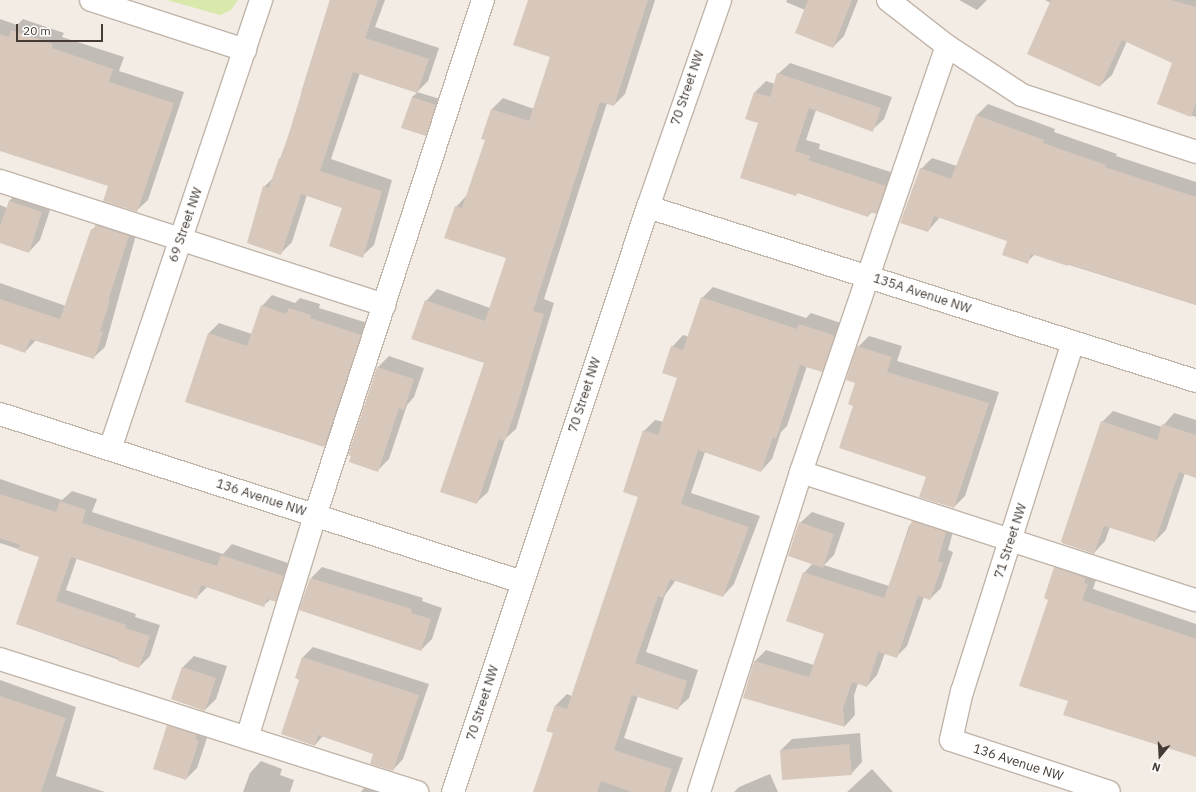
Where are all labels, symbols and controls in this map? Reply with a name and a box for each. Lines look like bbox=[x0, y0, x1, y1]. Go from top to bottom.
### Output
scale bar bbox=[18, 16, 105, 42]
text: 20 m bbox=[23, 23, 51, 38]
street label: 70 Street NW bbox=[668, 49, 708, 127]
street label: 69 Street NW bbox=[166, 186, 206, 264]
street label: 135A Avenue NW bbox=[871, 271, 973, 317]
street label: 70 Street NW bbox=[566, 355, 604, 435]
street label: 136 Avenue NW bbox=[214, 476, 308, 520]
street label: 71 Street NW bbox=[992, 501, 1030, 581]
street label: 70 Street NW bbox=[464, 663, 502, 743]
north arrow bbox=[1140, 736, 1180, 776]
street label: 136 Avenue NW bbox=[971, 741, 1065, 785]
text: N bbox=[1150, 760, 1162, 775]

